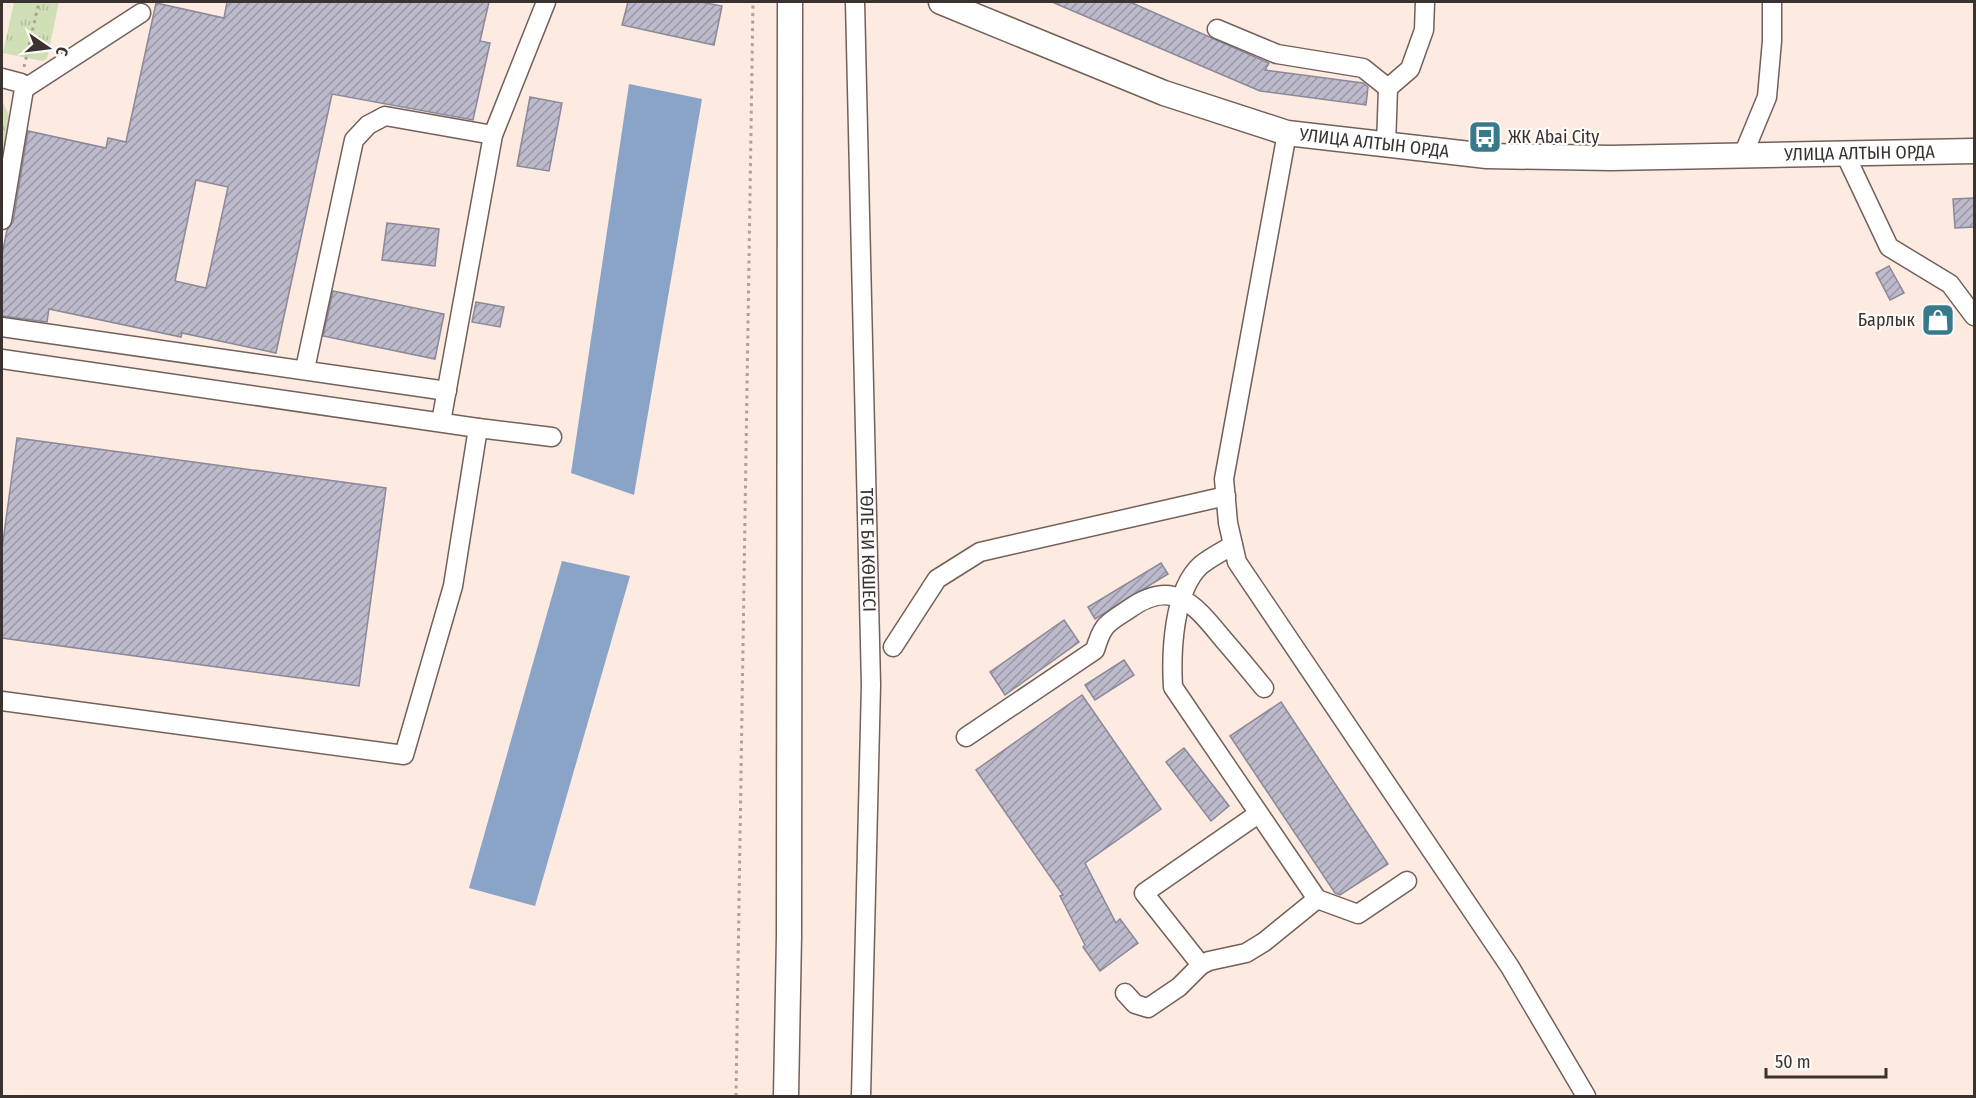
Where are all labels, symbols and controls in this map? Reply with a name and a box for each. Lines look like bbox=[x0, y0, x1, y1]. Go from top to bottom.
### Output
north arrow bbox=[18, 18, 78, 78]
text: С bbox=[52, 45, 72, 58]
bus stop icon: ЖК Abai City bbox=[1467, 119, 1503, 155]
street label: УЛИЦА АЛТЫН ОРДА bbox=[1297, 123, 1451, 163]
place label: ЖК Abai City bbox=[1508, 126, 1599, 148]
street label: УЛИЦА АЛТЫН ОРДА bbox=[1783, 141, 1935, 166]
shop icon: Барлык bbox=[1920, 302, 1956, 338]
place label: Барлык bbox=[1858, 309, 1916, 331]
street label: ТӨЛЕ БИ КӨШЕСІ bbox=[855, 487, 880, 612]
scale bar bbox=[1766, 1041, 1886, 1079]
text: 50 m bbox=[1775, 1051, 1811, 1073]

